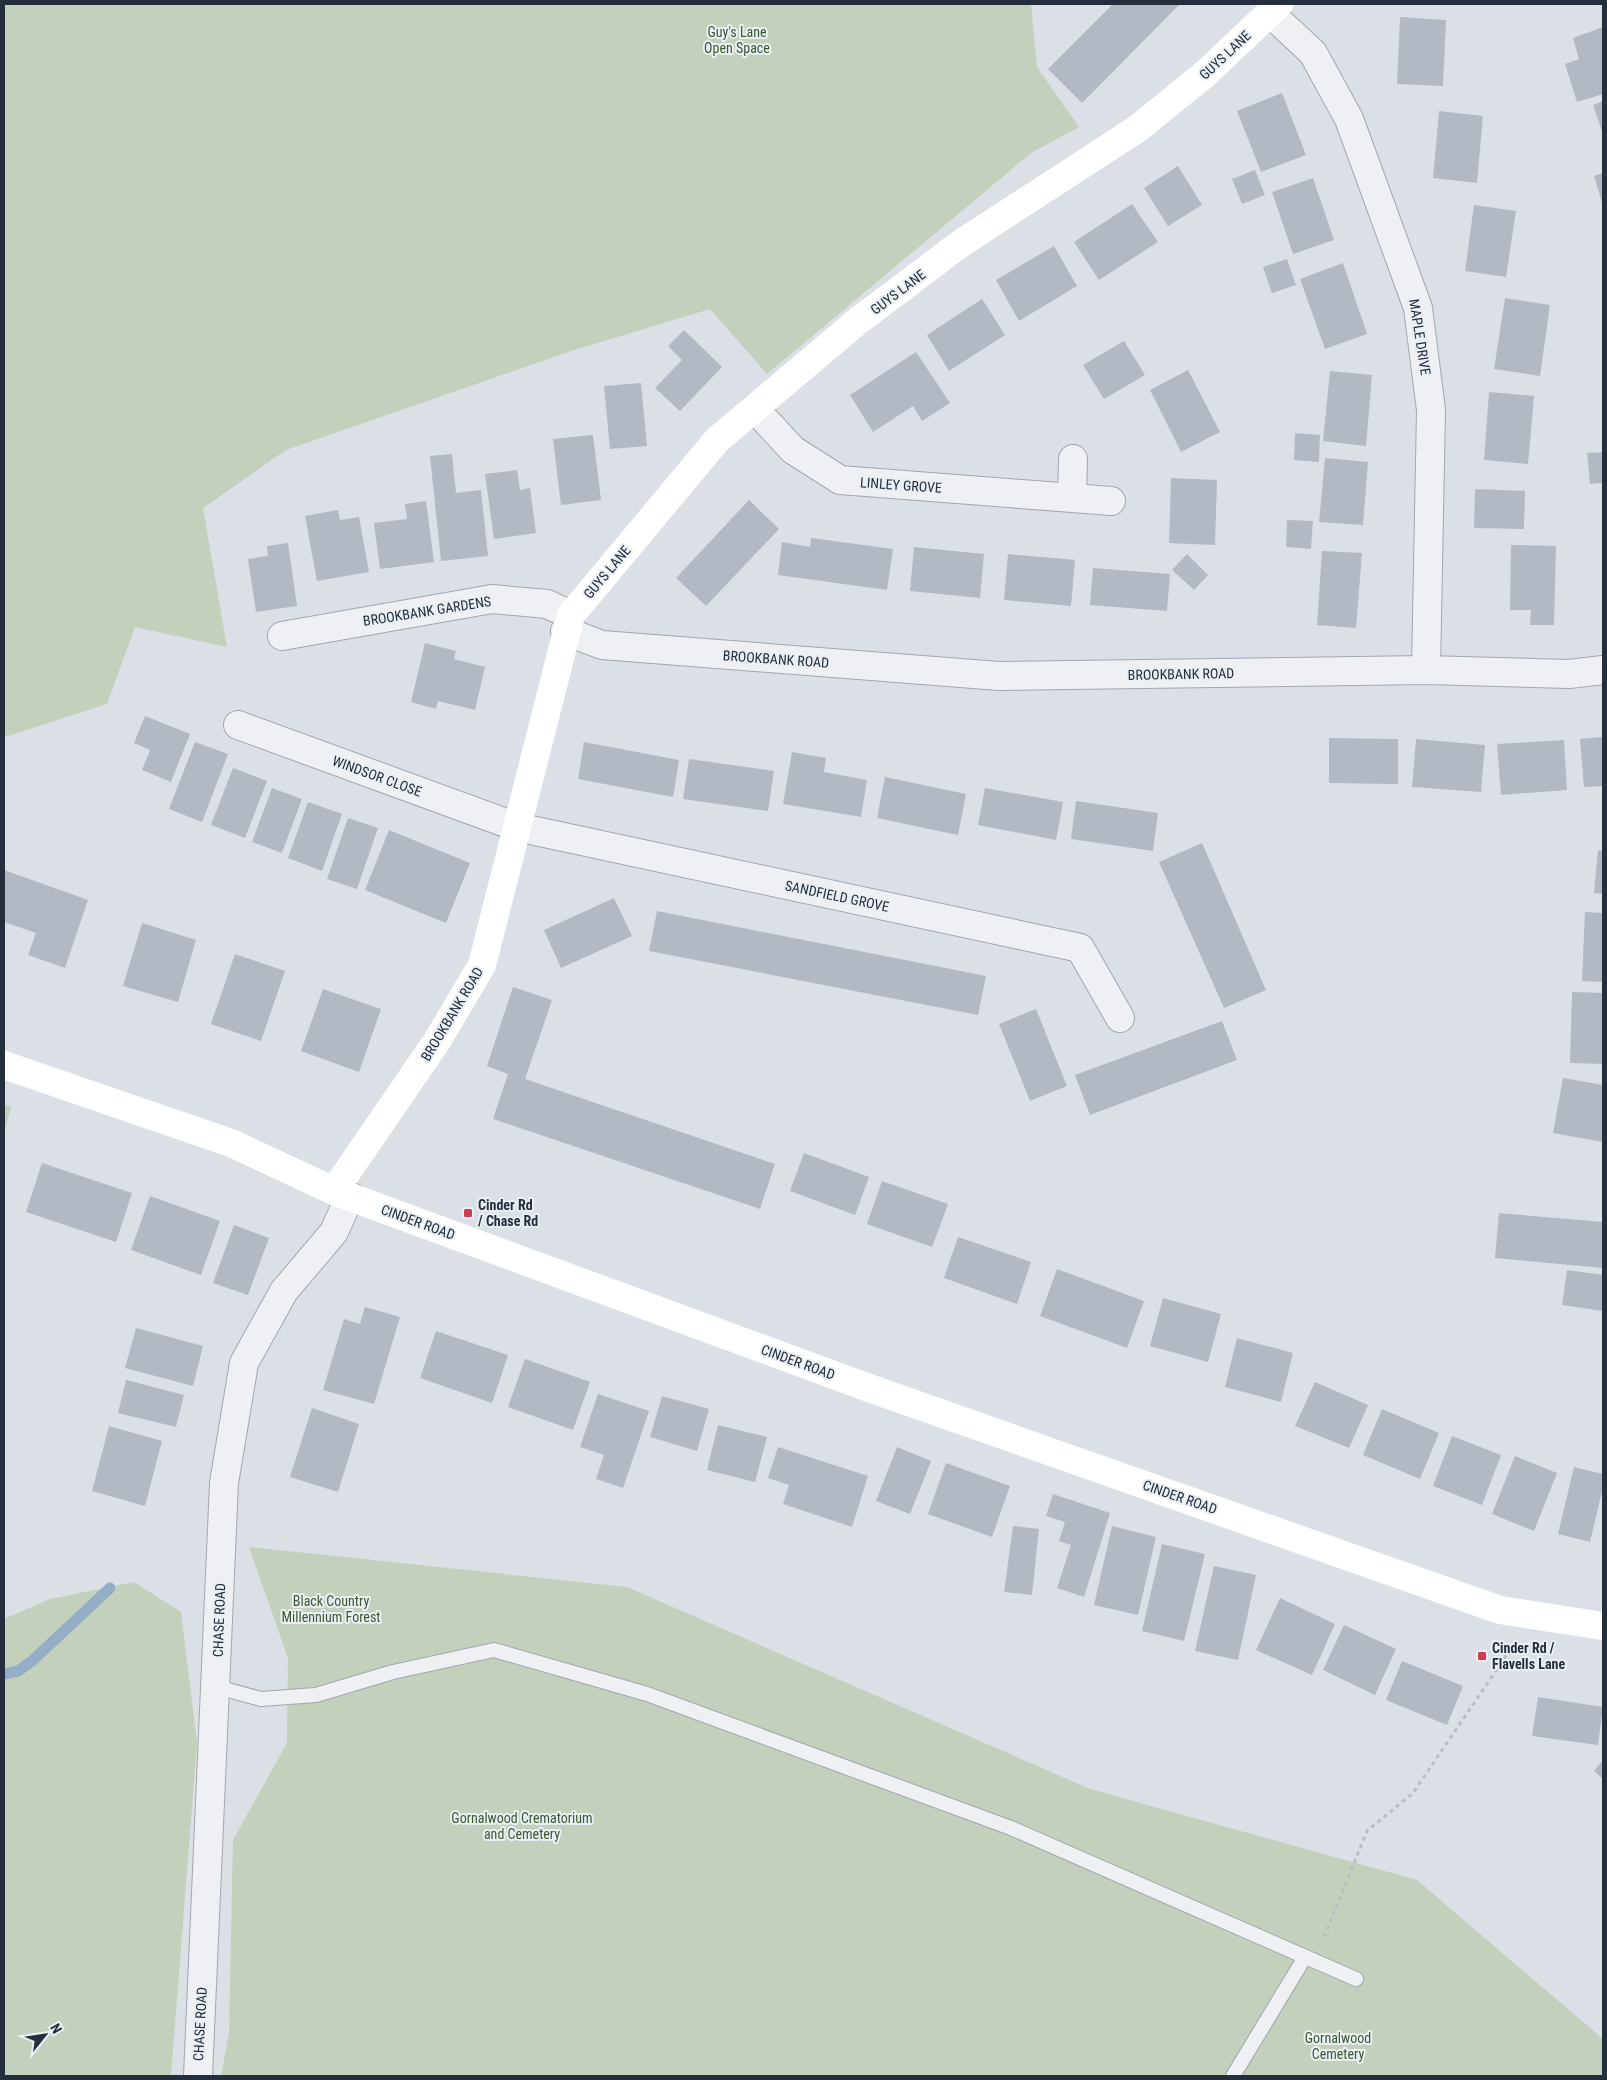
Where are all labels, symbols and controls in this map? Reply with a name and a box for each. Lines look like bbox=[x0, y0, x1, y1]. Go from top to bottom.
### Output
park label: Guy's Lane Open Space bbox=[704, 24, 770, 56]
street label: GUYS LANE bbox=[1196, 27, 1254, 83]
street label: GUYS LANE bbox=[867, 266, 929, 318]
street label: MAPLE DRIVE bbox=[1406, 298, 1434, 376]
street label: LINLEY GROVE bbox=[860, 474, 942, 496]
street label: GUYS LANE bbox=[580, 542, 634, 602]
street label: BROOKBANK GARDENS bbox=[362, 593, 492, 629]
street label: BROOKBANK ROAD bbox=[722, 647, 830, 671]
street label: BROOKBANK ROAD bbox=[1128, 665, 1234, 683]
street label: WINDSOR CLOSE bbox=[330, 752, 424, 800]
street label: SANDFIELD GROVE bbox=[784, 877, 890, 915]
street label: BROOKBANK ROAD bbox=[418, 964, 486, 1064]
place label: Cinder Rd / Chase Rd bbox=[478, 1197, 538, 1229]
street label: CINDER ROAD bbox=[379, 1201, 457, 1243]
marker: Cinder Rd / Chase Rd bbox=[462, 1207, 474, 1219]
street label: CINDER ROAD bbox=[759, 1341, 837, 1383]
street label: CINDER ROAD bbox=[1141, 1477, 1219, 1517]
street label: CHASE ROAD bbox=[210, 1583, 228, 1657]
park label: Black Country Millennium Forest bbox=[282, 1593, 380, 1625]
place label: Cinder Rd / Flavells Lane bbox=[1492, 1640, 1565, 1672]
marker: Cinder Rd / Flavells Lane bbox=[1476, 1650, 1488, 1662]
park label: Gornalwood Crematorium and Cemetery bbox=[451, 1810, 593, 1842]
street label: CHASE ROAD bbox=[190, 1987, 210, 2061]
north arrow bbox=[20, 2010, 70, 2060]
text: N bbox=[47, 2021, 65, 2036]
park label: Gornalwood Cemetery bbox=[1305, 2030, 1371, 2062]

